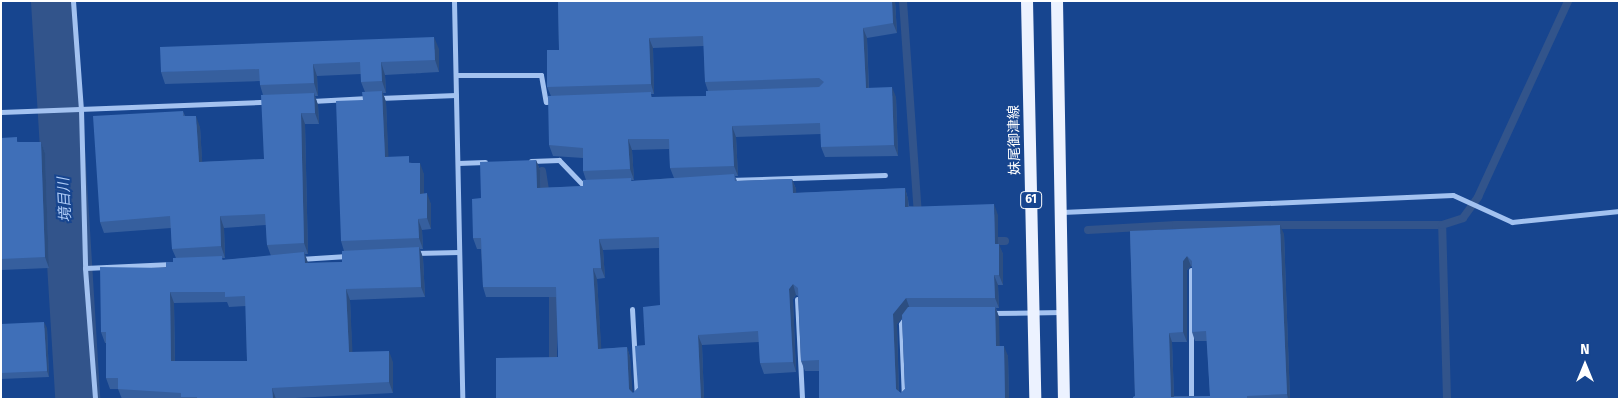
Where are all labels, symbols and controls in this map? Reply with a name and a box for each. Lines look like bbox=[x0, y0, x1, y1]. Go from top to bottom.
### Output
street label: 妹尾御津線 bbox=[1006, 105, 1024, 175]
water label: 境目川 bbox=[55, 177, 75, 223]
road number: 61 bbox=[1020, 190, 1042, 210]
north arrow bbox=[1560, 340, 1610, 390]
text: N bbox=[1580, 341, 1590, 358]

